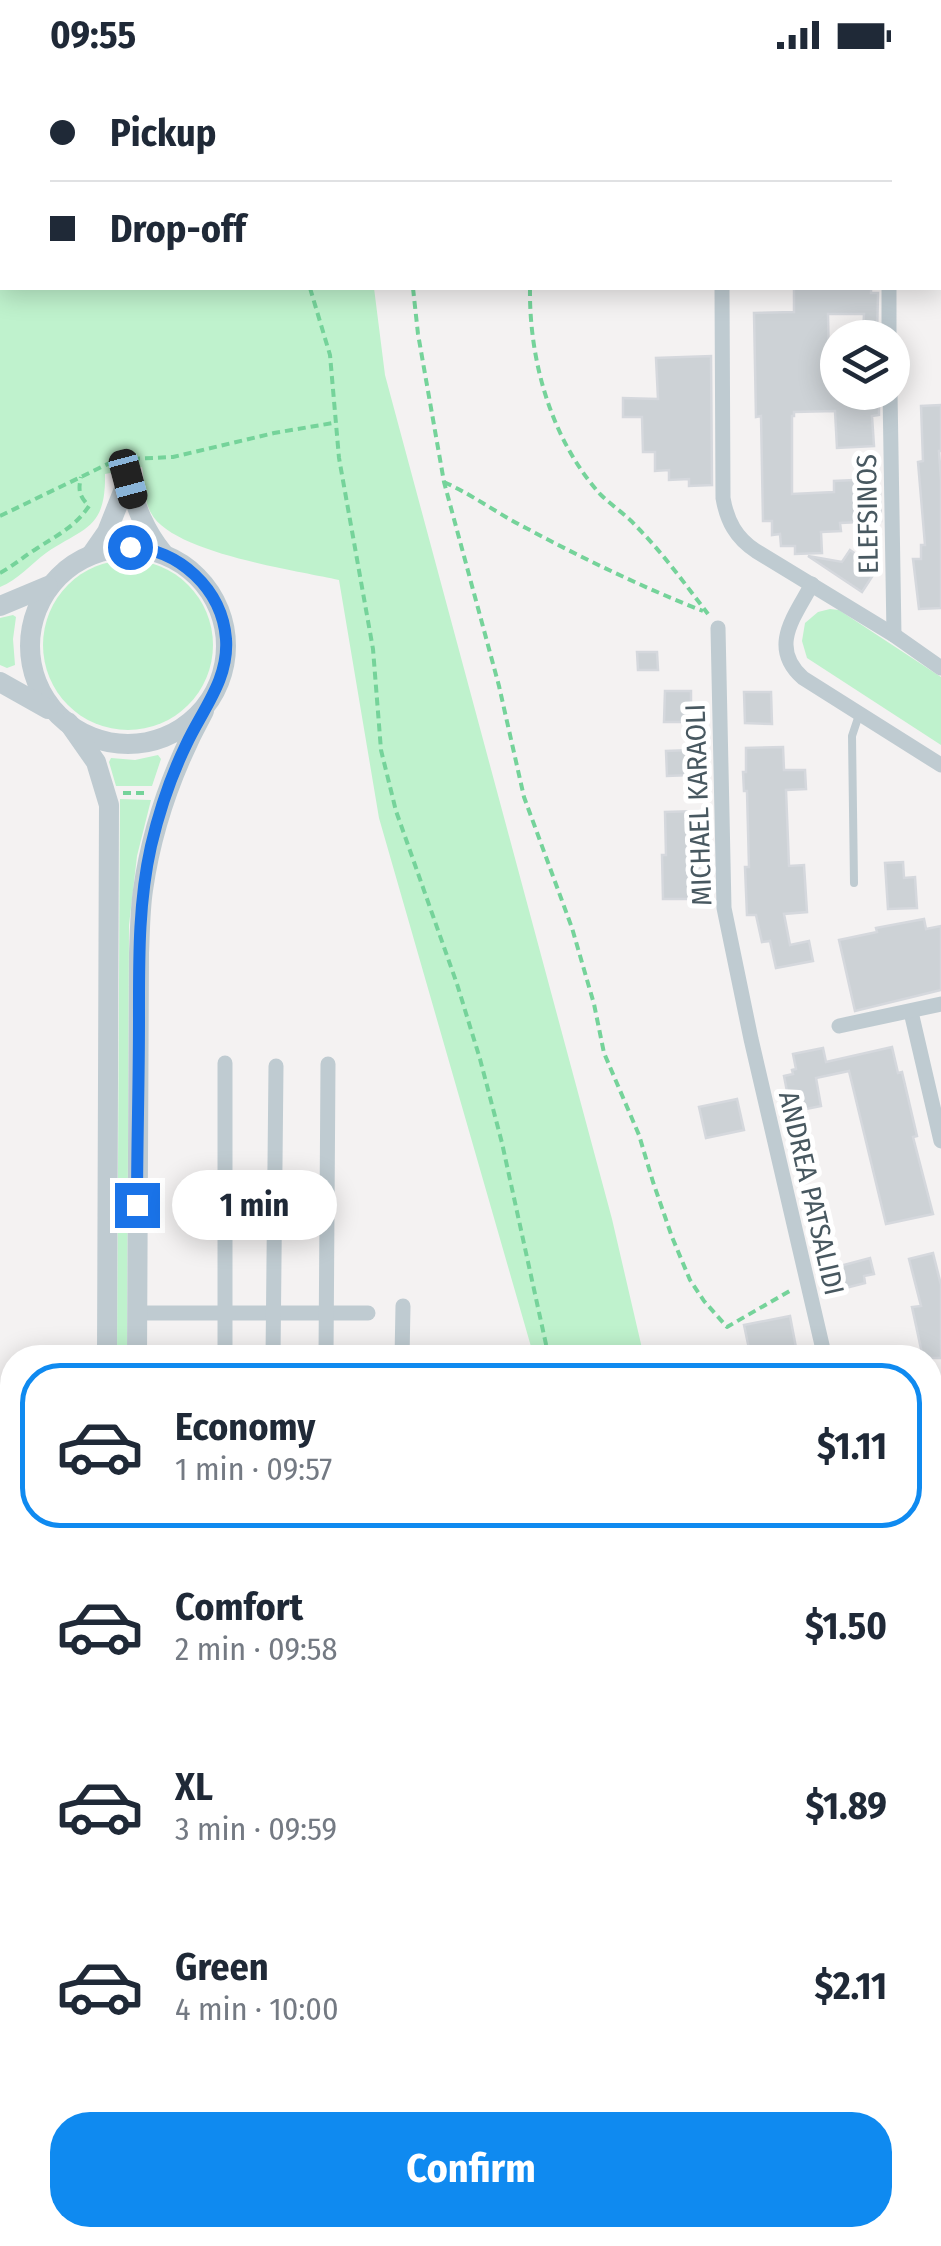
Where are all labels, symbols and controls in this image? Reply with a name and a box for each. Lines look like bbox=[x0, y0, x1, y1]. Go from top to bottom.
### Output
text: 09:55 bbox=[50, 12, 136, 58]
text: Pickup bbox=[110, 110, 216, 156]
text: Drop-off bbox=[110, 206, 246, 252]
map controls bbox=[820, 320, 910, 410]
button: layers bbox=[820, 320, 910, 410]
car bbox=[106, 446, 150, 512]
street label: ELEFSINOS bbox=[850, 454, 885, 574]
route start bbox=[108, 525, 153, 570]
street label: MICHAEL KARAOLI bbox=[678, 704, 719, 906]
street label: ANDREA PATSALIDI bbox=[772, 1088, 851, 1298]
callout: 1 min bbox=[172, 1170, 337, 1240]
route end bbox=[115, 1183, 160, 1228]
text: 1 min bbox=[220, 1186, 289, 1224]
icon: car bbox=[55, 1401, 145, 1491]
text: Economy bbox=[175, 1404, 315, 1450]
text: $1.11 bbox=[817, 1423, 887, 1469]
text: 1 min · 09:57 bbox=[175, 1450, 332, 1488]
icon: car bbox=[55, 1581, 145, 1671]
text: Comfort bbox=[175, 1584, 303, 1630]
text: $1.50 bbox=[805, 1603, 887, 1649]
text: 2 min · 09:58 bbox=[175, 1630, 338, 1668]
icon: car bbox=[55, 1761, 145, 1851]
text: XL bbox=[175, 1764, 213, 1810]
text: $1.89 bbox=[805, 1783, 887, 1829]
text: 3 min · 09:59 bbox=[175, 1810, 337, 1848]
icon: car bbox=[55, 1941, 145, 2031]
text: Green bbox=[175, 1944, 269, 1990]
text: $2.11 bbox=[814, 1963, 887, 2009]
text: 4 min · 10:00 bbox=[175, 1990, 339, 2028]
button: Confirm bbox=[50, 2112, 892, 2227]

